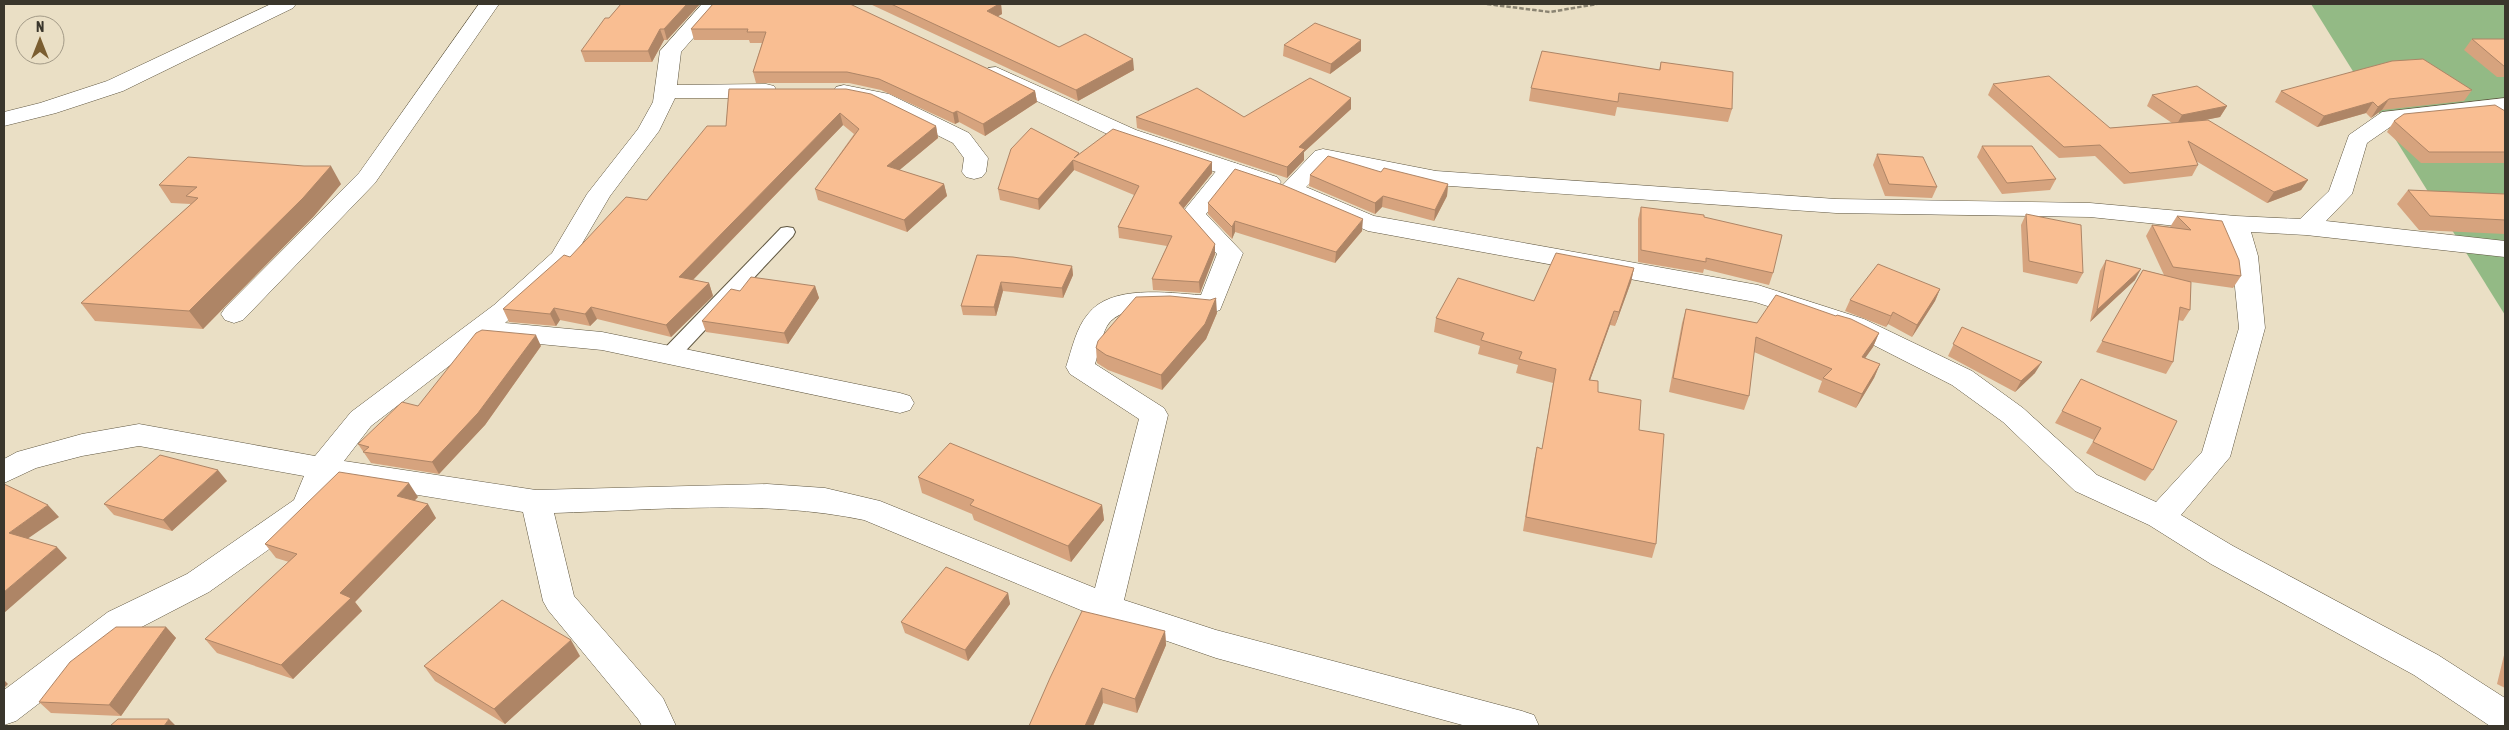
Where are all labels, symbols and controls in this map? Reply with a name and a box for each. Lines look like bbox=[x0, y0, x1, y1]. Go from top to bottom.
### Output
north arrow bbox=[15, 15, 65, 65]
text: N bbox=[36, 19, 44, 35]

